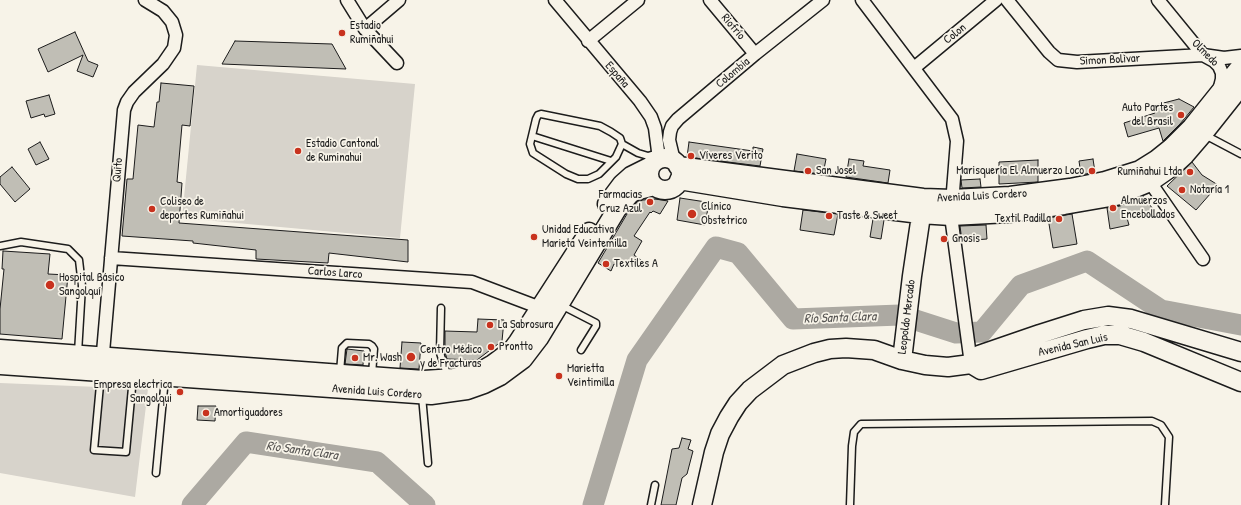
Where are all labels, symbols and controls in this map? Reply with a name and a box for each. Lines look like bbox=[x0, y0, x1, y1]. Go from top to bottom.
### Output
street label: Riofrío bbox=[718, 11, 748, 43]
place label: Estadio Rumiñahui bbox=[350, 19, 394, 47]
street label: Colon bbox=[941, 21, 969, 47]
marker: Estadio Rumiñahui bbox=[337, 28, 347, 38]
street label: Olmedo bbox=[1188, 36, 1222, 70]
street label: Simon Bolìvar bbox=[1080, 51, 1140, 69]
street label: Colombia bbox=[713, 55, 753, 91]
street label: España bbox=[602, 59, 632, 91]
place label: Auto Partes del Brasil bbox=[1122, 101, 1173, 129]
marker: Auto Partes del Brasil bbox=[1176, 110, 1186, 120]
place label: Estadio Cantonal de Ruminahui bbox=[306, 137, 379, 165]
marker: Estadio Cantonal de Ruminahui bbox=[293, 146, 303, 156]
place label: Víveres Verito bbox=[699, 149, 763, 163]
marker: Víveres Verito bbox=[686, 151, 696, 161]
street label: Quito bbox=[110, 157, 126, 183]
place label: San Josel bbox=[816, 164, 856, 178]
place label: Marisquería El Almuerzo Loco bbox=[956, 164, 1084, 178]
place label: Rumiñahui Ltda bbox=[1118, 165, 1182, 179]
marker: San Josel bbox=[803, 166, 813, 176]
marker: Marisquería El Almuerzo Loco bbox=[1087, 166, 1097, 176]
marker: Rumiñahui Ltda bbox=[1185, 167, 1195, 177]
place label: Notaría 1 bbox=[1190, 183, 1229, 197]
marker: Notaría 1 bbox=[1177, 185, 1187, 195]
street label: Avenida Luis Cordero bbox=[937, 186, 1027, 206]
place label: Farmacias Cruz Azul bbox=[599, 188, 642, 216]
place label: Almuerzos Encebollados bbox=[1121, 194, 1175, 222]
place label: Coliseo de deportes Rumiñahui bbox=[160, 195, 244, 223]
marker: Farmacias Cruz Azul bbox=[645, 197, 655, 207]
place label: Clínico Obstetrico bbox=[701, 200, 747, 228]
marker: Almuerzos Encebollados bbox=[1108, 203, 1118, 213]
marker: Coliseo de deportes Rumiñahui bbox=[147, 204, 157, 214]
marker: Clínico Obstetrico bbox=[686, 208, 698, 220]
place label: Taste & Sweet bbox=[837, 209, 897, 223]
marker: Taste & Sweet bbox=[824, 211, 834, 221]
place label: Textil Padilla bbox=[995, 212, 1051, 226]
marker: Textil Padilla bbox=[1054, 214, 1064, 224]
place label: Unidad Educativa Marieta Veintemilla bbox=[542, 223, 627, 251]
marker: Unidad Educativa Marieta Veintemilla bbox=[529, 232, 539, 242]
place label: Gnosis bbox=[952, 232, 980, 246]
marker: Gnosis bbox=[939, 234, 949, 244]
place label: Textiles A bbox=[614, 257, 658, 271]
marker: Textiles A bbox=[601, 259, 611, 269]
street label: Carlos Larco bbox=[307, 264, 363, 282]
place label: Hospital Básico Sangolquí bbox=[59, 271, 124, 299]
marker: Hospital Básico Sangolquí bbox=[44, 279, 56, 291]
street label: Leopoldo Mercado bbox=[895, 279, 919, 355]
water label: Río Santa Clara bbox=[804, 309, 876, 327]
place label: La Sabrosura bbox=[498, 318, 553, 332]
marker: La Sabrosura bbox=[485, 320, 495, 330]
street label: Avenida San Luis bbox=[1037, 330, 1109, 360]
place label: Prontto bbox=[499, 340, 533, 354]
marker: Prontto bbox=[486, 342, 496, 352]
place label: Centro Médico y de Fracturas bbox=[420, 343, 482, 371]
place label: Mr. Wash bbox=[363, 351, 402, 365]
marker: Centro Médico y de Fracturas bbox=[405, 351, 417, 363]
marker: Mr. Wash bbox=[350, 353, 360, 363]
place label: Marietta Veintimilla bbox=[567, 362, 614, 390]
marker: Marietta Veintimilla bbox=[554, 371, 564, 381]
place label: Empresa electrica Sangolqui bbox=[94, 378, 172, 406]
street label: Avenida Luis Cordero bbox=[332, 382, 422, 402]
marker: Empresa electrica Sangolqui bbox=[175, 387, 185, 397]
place label: Amortiguadores bbox=[214, 406, 283, 420]
marker: Amortiguadores bbox=[201, 408, 211, 418]
water label: Río Santa Clara bbox=[265, 438, 339, 464]

